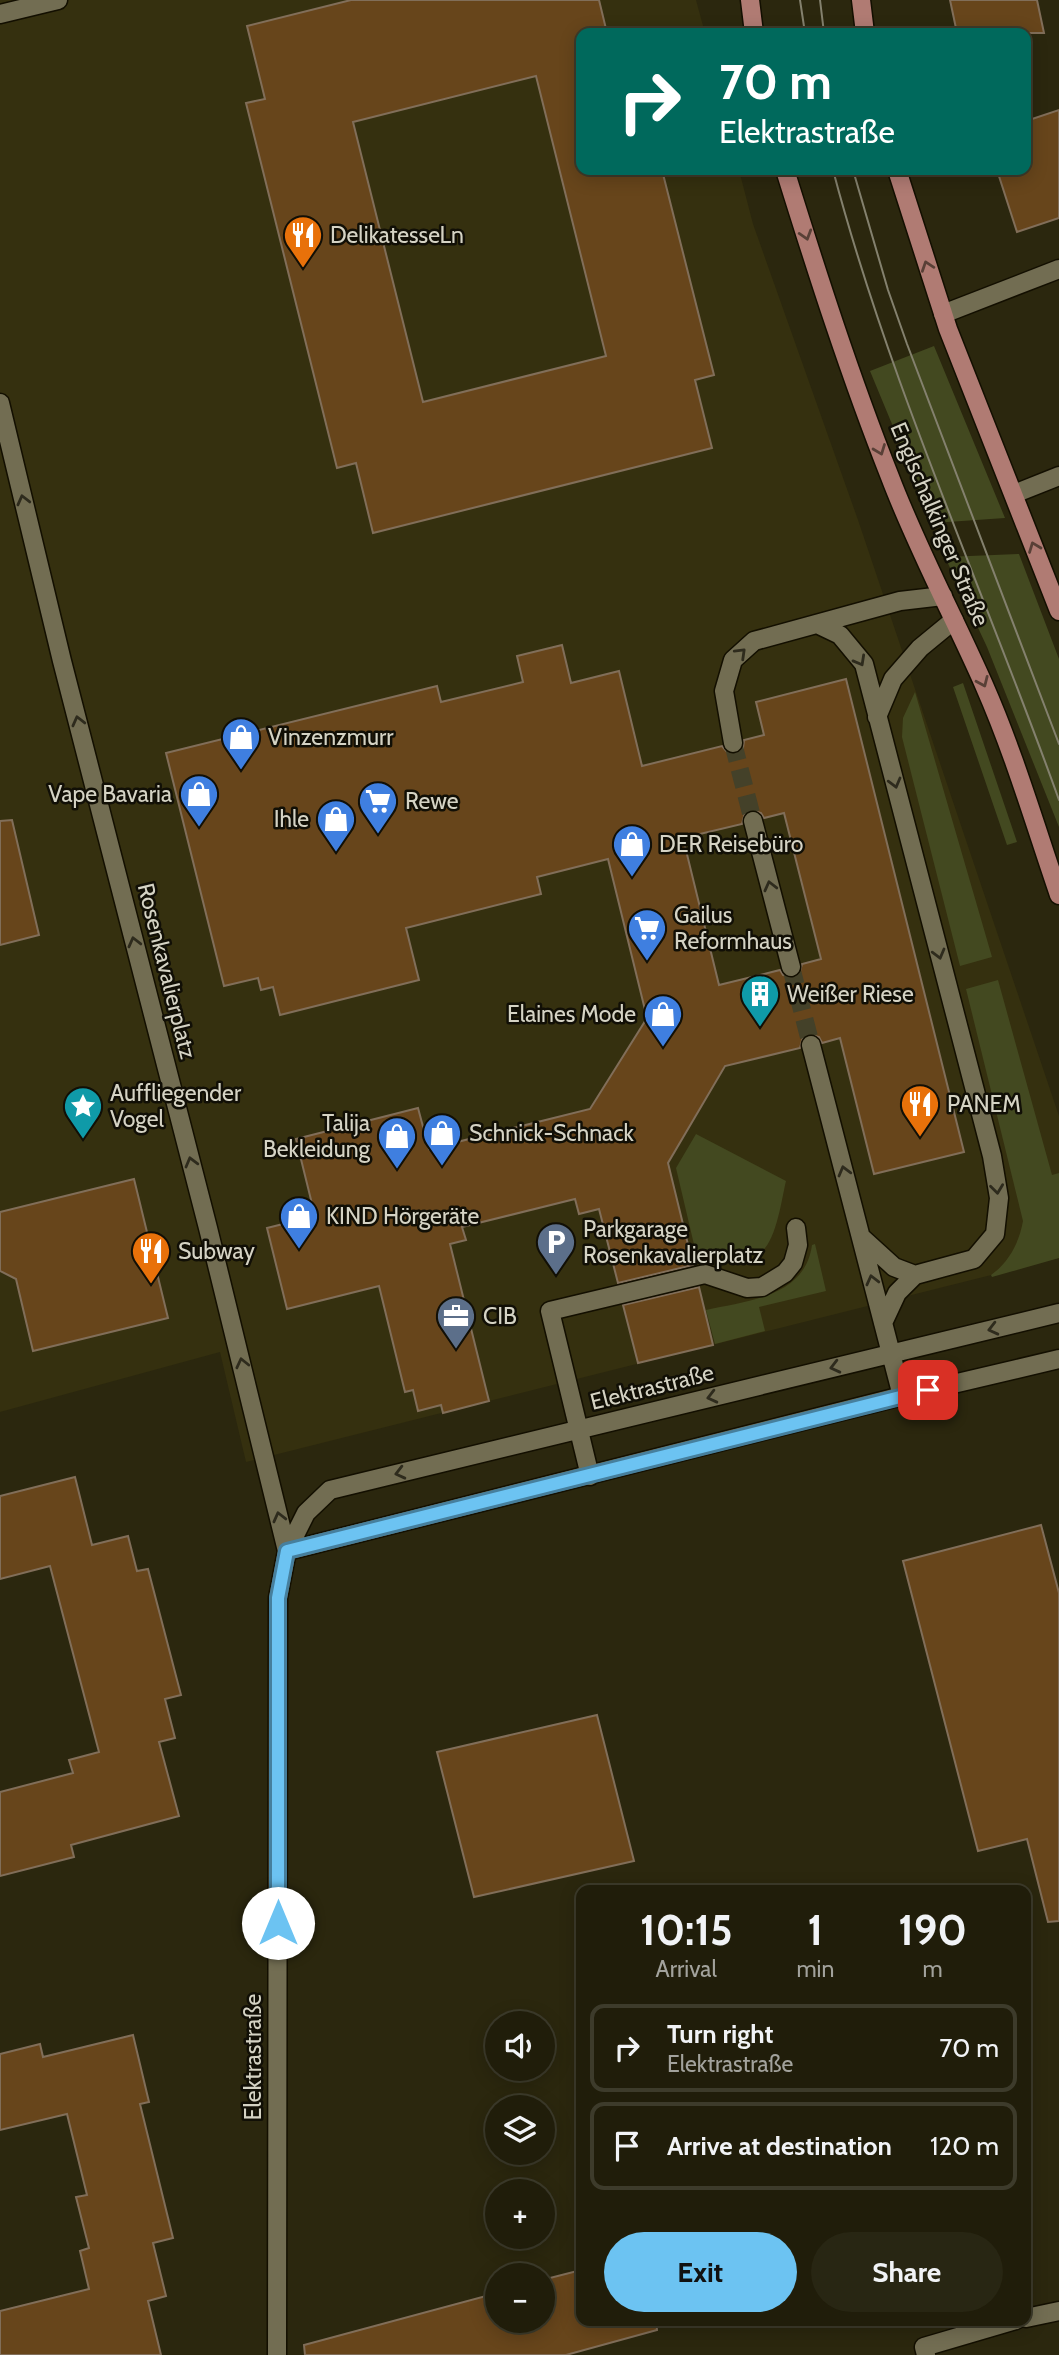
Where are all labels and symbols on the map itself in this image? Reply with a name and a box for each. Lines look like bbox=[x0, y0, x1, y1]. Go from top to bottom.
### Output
restaurant icon: DelikatesseLn bbox=[282, 214, 324, 269]
place label: DelikatesseLn bbox=[330, 221, 464, 249]
one-way arrow bbox=[797, 229, 812, 241]
one-way arrow bbox=[921, 260, 935, 273]
street label: Englschalkinger Straße bbox=[884, 418, 996, 630]
one-way arrow bbox=[871, 443, 885, 455]
one-way arrow bbox=[17, 495, 32, 507]
one-way arrow bbox=[1029, 541, 1043, 553]
one-way arrow bbox=[733, 649, 746, 661]
one-way arrow bbox=[852, 654, 865, 667]
one-way arrow bbox=[975, 675, 989, 687]
one-way arrow bbox=[72, 715, 86, 727]
shop icon: Vinzenzmurr bbox=[220, 716, 262, 771]
place label: Vinzenzmurr bbox=[268, 723, 394, 751]
shop icon: Vape Bavaria bbox=[178, 773, 220, 828]
one-way arrow bbox=[886, 777, 901, 789]
place label: Vape Bavaria bbox=[48, 780, 172, 808]
supermarket icon: Rewe bbox=[357, 780, 399, 835]
place label: Rewe bbox=[405, 787, 459, 815]
shop icon: Ihle bbox=[315, 798, 357, 853]
place label: Ihle bbox=[274, 805, 309, 833]
shop icon: DER Reisebüro bbox=[611, 823, 653, 878]
place label: DER Reisebüro bbox=[659, 830, 803, 858]
street label: Rosenkavalierplatz bbox=[132, 880, 202, 1062]
one-way arrow bbox=[764, 880, 778, 892]
place label: Gailus Reformhaus bbox=[674, 901, 792, 955]
supermarket icon: Gailus Reformhaus bbox=[626, 907, 668, 962]
one-way arrow bbox=[128, 936, 142, 948]
one-way arrow bbox=[931, 948, 945, 960]
building icon: Weißer Riese bbox=[739, 973, 781, 1028]
place label: Weißer Riese bbox=[787, 980, 914, 1008]
shop icon: Elaines Mode bbox=[642, 993, 684, 1048]
place label: Elaines Mode bbox=[507, 1000, 636, 1028]
place label: Auffliegender Vogel bbox=[110, 1079, 242, 1133]
restaurant icon: PANEM bbox=[899, 1083, 941, 1138]
place icon: Auffliegender Vogel bbox=[62, 1085, 104, 1140]
place label: PANEM bbox=[947, 1090, 1021, 1118]
place label: Talija Bekleidung bbox=[263, 1109, 371, 1163]
shop icon: Schnick-Schnack bbox=[421, 1112, 463, 1167]
shop icon: Talija Bekleidung bbox=[376, 1115, 418, 1170]
place label: Schnick-Schnack bbox=[469, 1119, 635, 1147]
one-way arrow bbox=[184, 1156, 199, 1168]
one-way arrow bbox=[838, 1165, 852, 1177]
one-way arrow bbox=[989, 1184, 1004, 1195]
shop icon: KIND Hörgeräte bbox=[278, 1195, 320, 1250]
place label: KIND Hörgeräte bbox=[326, 1202, 479, 1230]
place label: Parkgarage Rosenkavalierplatz bbox=[583, 1215, 763, 1269]
parking icon: Parkgarage Rosenkavalierplatz bbox=[535, 1221, 577, 1276]
restaurant icon: Subway bbox=[130, 1230, 172, 1285]
place label: Subway bbox=[178, 1237, 255, 1265]
one-way arrow bbox=[866, 1274, 880, 1286]
office icon: CIB bbox=[435, 1295, 477, 1350]
place label: CIB bbox=[483, 1302, 517, 1330]
one-way arrow bbox=[987, 1321, 999, 1335]
one-way arrow bbox=[235, 1357, 250, 1369]
street label: Elektrastraße bbox=[587, 1358, 717, 1416]
one-way arrow bbox=[829, 1359, 841, 1373]
pin bbox=[898, 1360, 958, 1420]
one-way arrow bbox=[706, 1389, 718, 1403]
one-way arrow bbox=[394, 1465, 406, 1479]
one-way arrow bbox=[273, 1511, 287, 1523]
position arrow bbox=[241, 1886, 315, 1960]
street label: Elektrastraße bbox=[239, 1994, 267, 2120]

